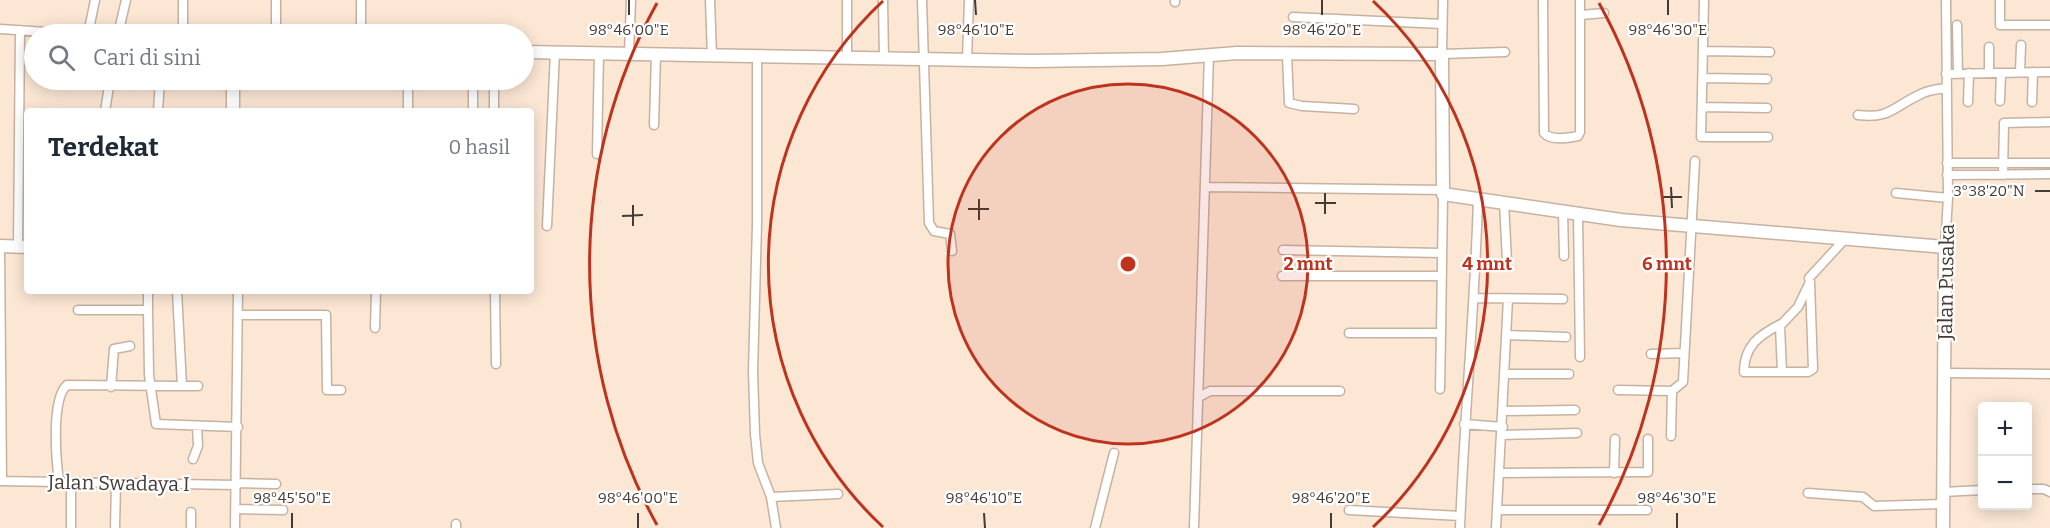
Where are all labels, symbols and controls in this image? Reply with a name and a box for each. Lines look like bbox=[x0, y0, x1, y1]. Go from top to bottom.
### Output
text: 98°46'00"E bbox=[589, 21, 669, 39]
text: 98°46'10"E bbox=[938, 21, 1014, 39]
text: 98°46'20"E bbox=[1283, 21, 1361, 39]
text: 98°46'30"E bbox=[1629, 21, 1707, 39]
search box bbox=[24, 24, 534, 90]
icon: search bbox=[45, 41, 78, 74]
text: Cari di sini bbox=[93, 44, 201, 71]
text: Terdekat bbox=[48, 132, 159, 163]
text: 0 hasil bbox=[449, 135, 510, 159]
text: 3°38'20"N bbox=[1953, 182, 2025, 200]
street label: Jalan Pusaka bbox=[1933, 224, 1959, 341]
text: 2 mnt bbox=[1283, 253, 1333, 275]
text: 4 mnt bbox=[1462, 253, 1512, 275]
text: 6 mnt bbox=[1642, 253, 1692, 275]
centre of rings bbox=[1118, 254, 1138, 274]
map controls bbox=[1978, 402, 2032, 510]
button: + bbox=[1978, 402, 2032, 456]
button: − bbox=[1978, 456, 2032, 510]
street label: Jalan Swadaya I bbox=[47, 470, 190, 496]
text: 98°45'50"E bbox=[253, 489, 331, 507]
text: 98°46'00"E bbox=[598, 489, 678, 507]
text: 98°46'10"E bbox=[946, 489, 1022, 507]
text: 98°46'20"E bbox=[1292, 489, 1370, 507]
text: 98°46'30"E bbox=[1638, 489, 1716, 507]

